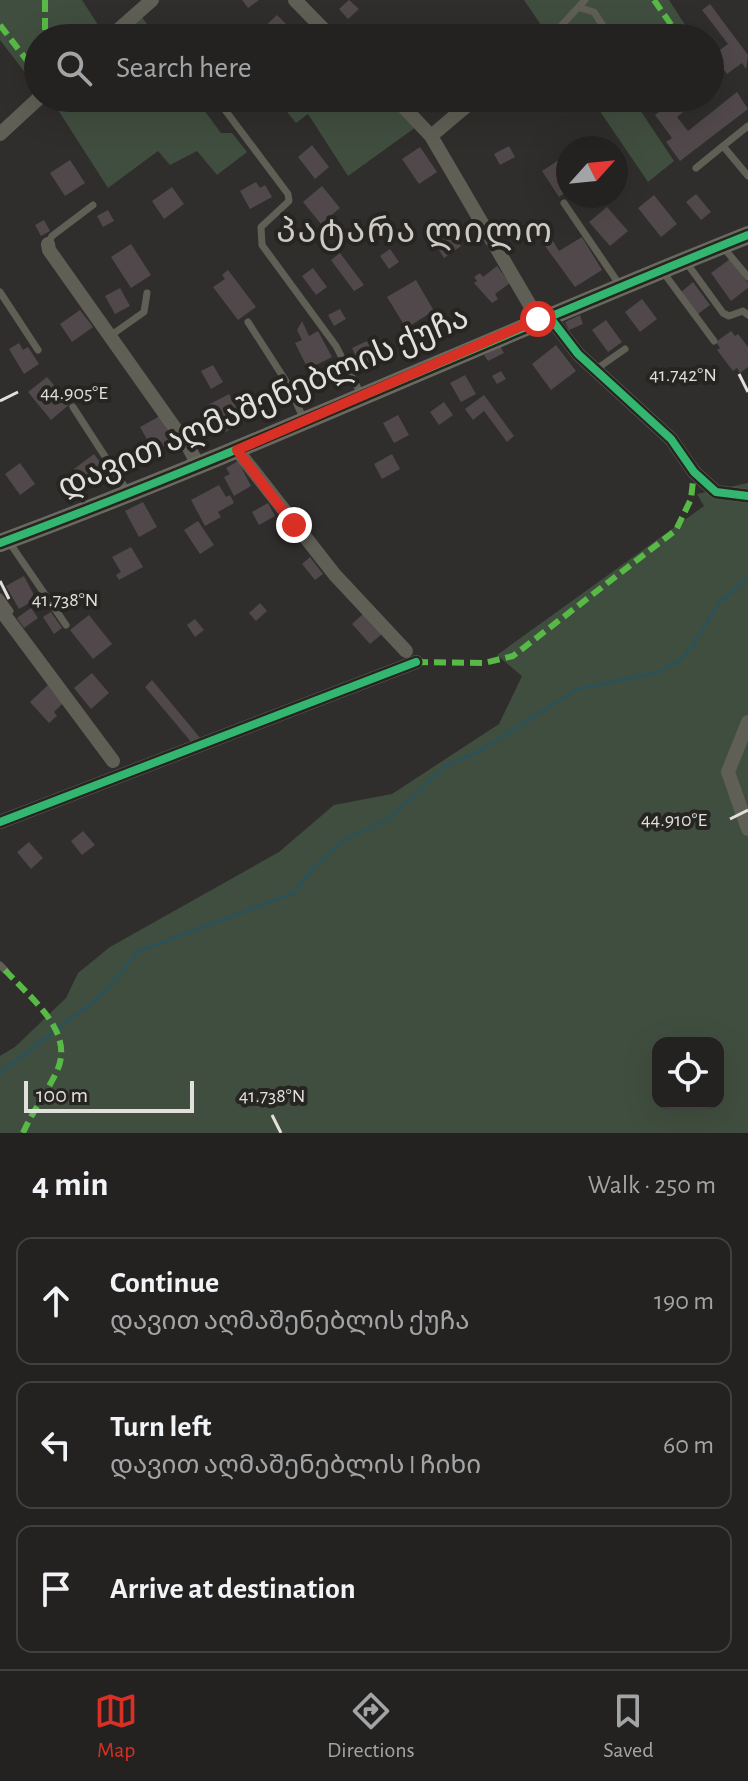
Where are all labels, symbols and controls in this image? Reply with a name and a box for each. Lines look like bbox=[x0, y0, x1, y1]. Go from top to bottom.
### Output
search box bbox=[24, 24, 724, 112]
icon: search bbox=[52, 46, 96, 90]
text: Search here bbox=[116, 53, 252, 83]
north arrow bbox=[556, 136, 628, 208]
district label: პატარა ლილო bbox=[276, 215, 554, 251]
street label: დავით აღმაშენებლის ქუჩა bbox=[53, 301, 474, 506]
route start bbox=[520, 301, 556, 337]
text: 41.742°N bbox=[649, 365, 717, 385]
text: 44.905°E bbox=[40, 383, 108, 403]
route end bbox=[276, 507, 312, 543]
text: 41.738°N bbox=[32, 590, 98, 610]
text: 44.910°E bbox=[641, 810, 707, 830]
map controls bbox=[652, 1037, 724, 1109]
button: locate bbox=[652, 1037, 724, 1109]
scale bar bbox=[24, 1077, 194, 1113]
text: 100 m bbox=[36, 1084, 88, 1106]
text: 41.738°N bbox=[239, 1086, 305, 1106]
text: 4 min bbox=[32, 1168, 109, 1202]
text: Walk · 250 m bbox=[588, 1172, 716, 1198]
text: Continue bbox=[110, 1268, 219, 1298]
icon: ahead bbox=[34, 1279, 78, 1323]
text: 190 m bbox=[654, 1288, 714, 1314]
text: დავით აღმაშენებლის ქუჩა bbox=[110, 1308, 470, 1334]
text: Turn left bbox=[110, 1412, 211, 1442]
icon: left bbox=[34, 1423, 78, 1467]
text: 60 m bbox=[663, 1432, 714, 1458]
text: დავით აღმაშენებლის I ჩიხი bbox=[110, 1452, 481, 1478]
icon: arrive bbox=[34, 1567, 78, 1611]
text: Arrive at destination bbox=[110, 1574, 356, 1604]
tab: Map bbox=[94, 1689, 138, 1763]
tab: Directions bbox=[327, 1689, 415, 1763]
tab: Saved bbox=[603, 1689, 654, 1763]

